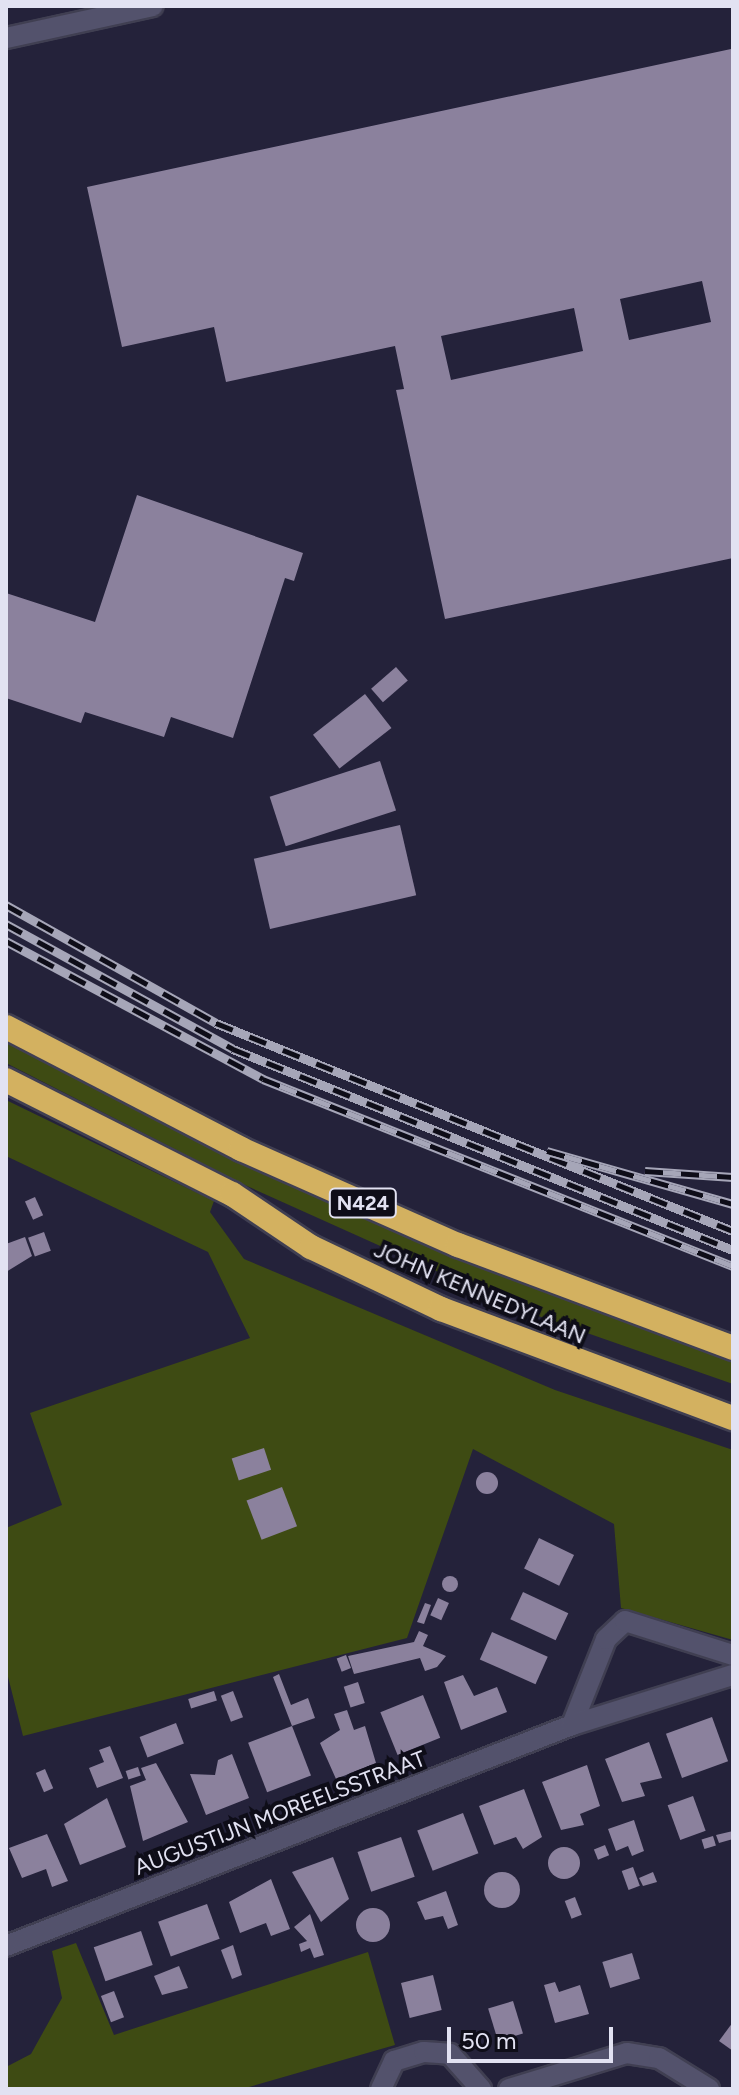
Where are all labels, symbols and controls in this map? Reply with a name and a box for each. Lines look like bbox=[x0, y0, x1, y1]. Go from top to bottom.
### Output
road number: N424 bbox=[327, 1187, 399, 1219]
street label: JOHN KENNEDYLAAN bbox=[370, 1236, 590, 1350]
street label: AUGUSTIJN MOREELSSTRAAT bbox=[131, 1745, 429, 1881]
scale bar bbox=[451, 2011, 617, 2061]
text: 50 m bbox=[461, 2026, 517, 2055]

